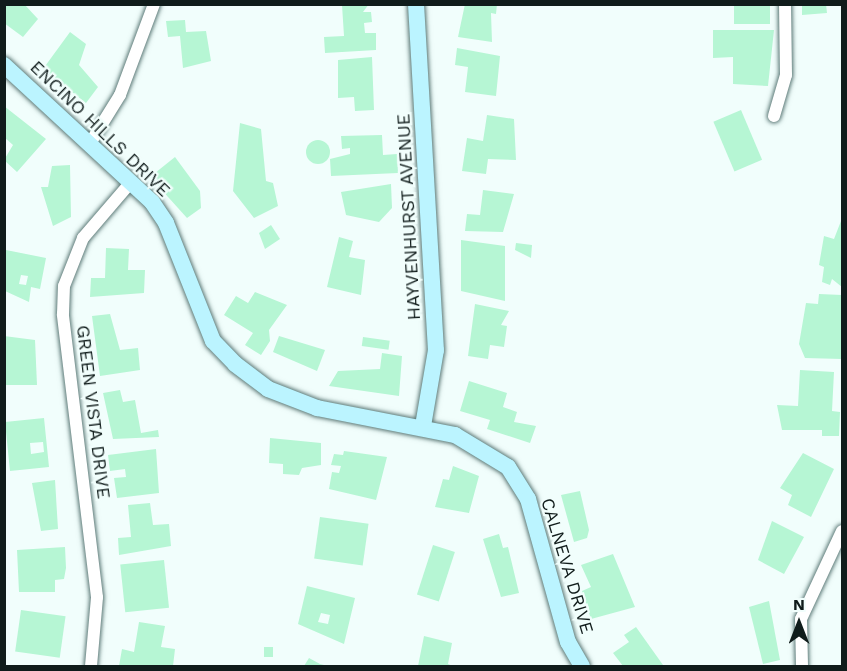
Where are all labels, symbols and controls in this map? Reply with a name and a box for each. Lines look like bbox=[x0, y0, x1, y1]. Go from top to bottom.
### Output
street label: ENCINO HILLS DRIVE bbox=[25, 57, 175, 201]
street label: HAYVENHURST AVENUE bbox=[393, 113, 425, 321]
street label: GREEN VISTA DRIVE bbox=[72, 323, 114, 501]
street label: CALNEVA DRIVE bbox=[536, 495, 598, 637]
north arrow bbox=[769, 593, 829, 653]
text: N bbox=[793, 595, 805, 614]

